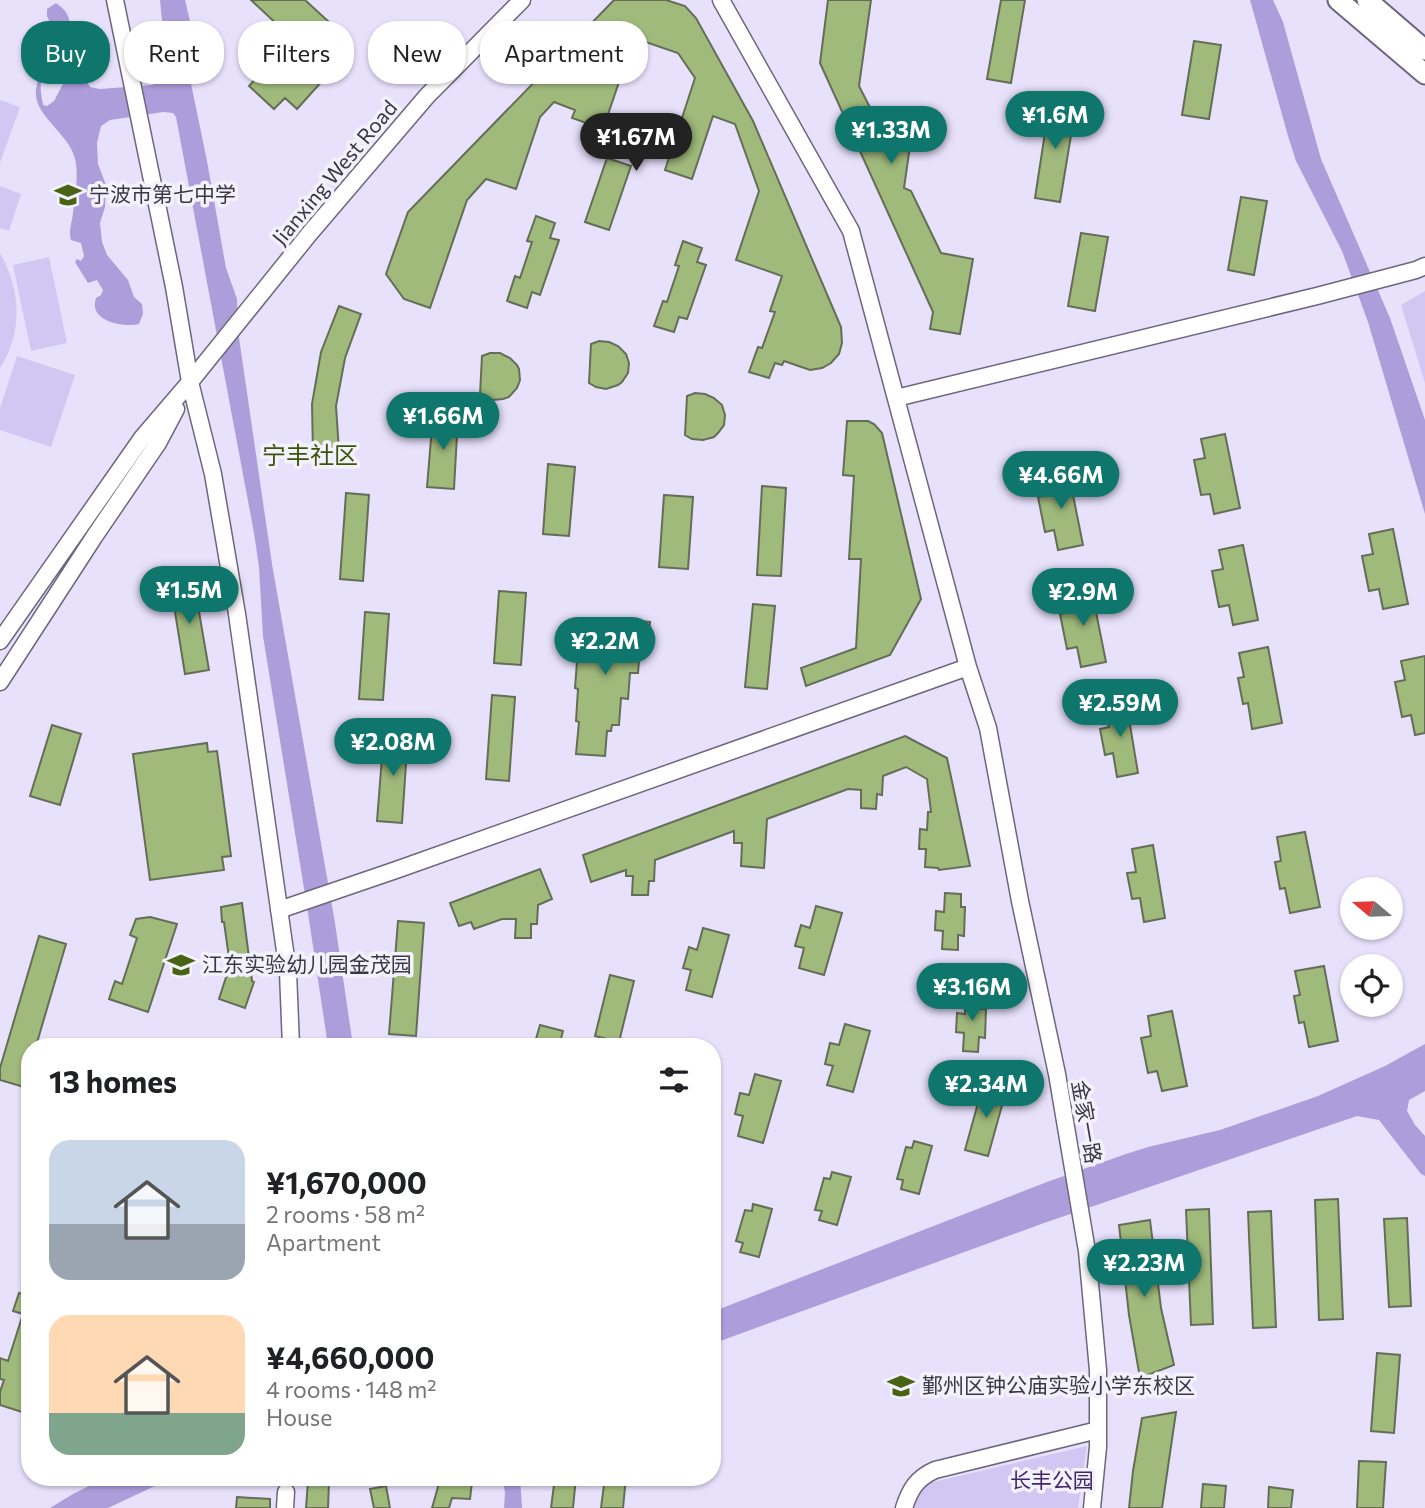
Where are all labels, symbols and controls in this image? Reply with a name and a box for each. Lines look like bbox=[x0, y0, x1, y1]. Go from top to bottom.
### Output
chip: Buy bbox=[21, 21, 110, 84]
chip: Rent bbox=[124, 21, 224, 84]
chip: Filters bbox=[238, 21, 354, 84]
chip: New bbox=[368, 21, 466, 84]
chip: Apartment bbox=[480, 21, 648, 84]
pin: ¥1.6M bbox=[1006, 92, 1104, 151]
street label: Jianxing West Road bbox=[266, 95, 402, 249]
text: ¥1.6M bbox=[1021, 100, 1089, 128]
pin: ¥1.33M bbox=[834, 106, 948, 166]
pin: ¥1.67M bbox=[579, 114, 693, 173]
text: ¥1.33M bbox=[851, 115, 931, 143]
text: ¥1.67M bbox=[596, 122, 676, 150]
school or university icon: 宁波市第七中学 bbox=[53, 180, 83, 210]
place label: 宁波市第七中学 bbox=[89, 181, 236, 206]
pin: ¥1.66M bbox=[386, 392, 500, 452]
text: ¥1.66M bbox=[402, 401, 484, 429]
district label: 宁丰社区 bbox=[262, 440, 358, 469]
pin: ¥4.66M bbox=[1004, 452, 1118, 511]
text: ¥4.66M bbox=[1018, 460, 1104, 488]
pin: ¥1.5M bbox=[140, 566, 238, 626]
pin: ¥2.9M bbox=[1034, 568, 1132, 628]
text: ¥1.5M bbox=[156, 575, 222, 603]
text: ¥2.9M bbox=[1048, 577, 1118, 605]
pin: ¥2.2M bbox=[556, 618, 654, 677]
text: ¥2.2M bbox=[570, 626, 640, 654]
pin: ¥2.59M bbox=[1063, 680, 1177, 739]
text: ¥2.59M bbox=[1078, 688, 1162, 716]
pin: ¥2.08M bbox=[336, 718, 450, 778]
text: ¥2.08M bbox=[350, 727, 436, 755]
north arrow bbox=[1340, 877, 1404, 940]
map controls bbox=[1340, 877, 1403, 1017]
school or university icon: 江东实验幼儿园金茂园 bbox=[166, 950, 196, 980]
place label: 江东实验幼儿园金茂园 bbox=[202, 951, 412, 976]
button: locate bbox=[1340, 954, 1403, 1017]
pin: ¥3.16M bbox=[915, 964, 1029, 1023]
text: ¥3.16M bbox=[932, 972, 1012, 1000]
pin: ¥2.34M bbox=[929, 1060, 1043, 1120]
icon: filters bbox=[655, 1061, 693, 1099]
text: 13 homes bbox=[49, 1062, 177, 1099]
text: ¥2.34M bbox=[944, 1069, 1028, 1097]
street label: 金家一路 bbox=[1068, 1078, 1107, 1165]
text: ¥1,670,000 bbox=[266, 1163, 427, 1200]
icon: home bbox=[105, 1168, 189, 1252]
text: 2 rooms · 58 m² bbox=[266, 1200, 425, 1228]
text: Apartment bbox=[266, 1228, 381, 1256]
pin: ¥2.23M bbox=[1087, 1240, 1201, 1299]
text: ¥2.23M bbox=[1103, 1248, 1185, 1276]
text: ¥4,660,000 bbox=[266, 1338, 434, 1375]
icon: home bbox=[105, 1343, 189, 1427]
school or university icon: 鄞州区钟公庙实验小学东校区 bbox=[886, 1371, 916, 1401]
place label: 鄞州区钟公庙实验小学东校区 bbox=[922, 1372, 1195, 1397]
text: 4 rooms · 148 m² bbox=[266, 1375, 437, 1403]
text: House bbox=[266, 1403, 332, 1431]
park label: 长丰公园 bbox=[1010, 1467, 1094, 1492]

